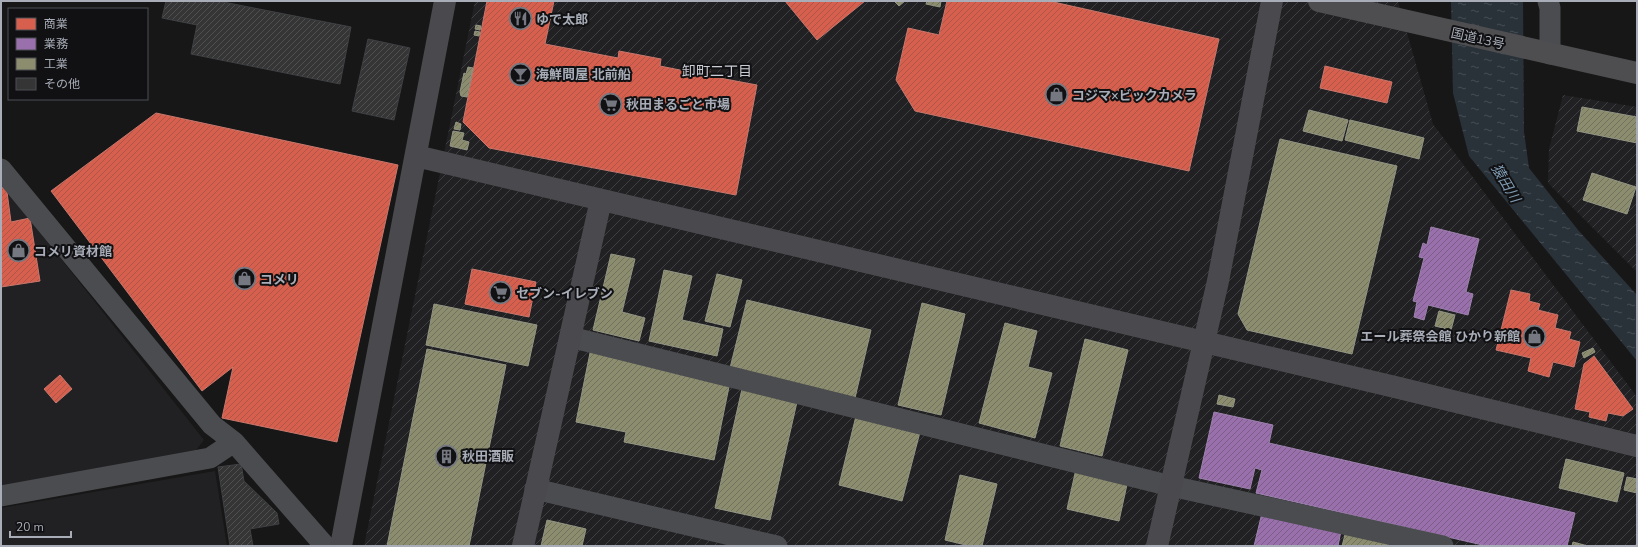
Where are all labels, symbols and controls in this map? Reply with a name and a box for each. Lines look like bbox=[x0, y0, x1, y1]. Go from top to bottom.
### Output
restaurant icon: ゆで太郎 bbox=[508, 6, 534, 32]
legend bbox=[8, 8, 148, 100]
place label: ゆで太郎 bbox=[536, 11, 588, 29]
text: 商業 bbox=[44, 16, 68, 32]
street label: 国道13号 bbox=[1449, 24, 1506, 54]
text: 業務 bbox=[44, 36, 68, 52]
text: 工業 bbox=[44, 56, 68, 72]
bar icon: 海鮮問屋 北前船 bbox=[507, 61, 533, 87]
district label: 卸町二丁目 bbox=[682, 62, 752, 81]
place label: 海鮮問屋 北前船 bbox=[536, 66, 632, 84]
text: その他 bbox=[44, 76, 80, 92]
shop icon: コジマ×ビックカメラ bbox=[1043, 82, 1069, 108]
place label: コジマ×ビックカメラ bbox=[1072, 87, 1197, 105]
supermarket icon: 秋田まるごと市場 bbox=[597, 91, 623, 117]
place label: 秋田まるごと市場 bbox=[626, 96, 730, 114]
water label: 猿田川 bbox=[1487, 160, 1526, 208]
shop icon: コメリ資材館 bbox=[5, 238, 31, 264]
place label: コメリ資材館 bbox=[34, 243, 112, 261]
shop icon: コメリ bbox=[232, 266, 258, 292]
place label: コメリ bbox=[260, 271, 299, 289]
supermarket icon: セブン-イレブン bbox=[487, 280, 513, 306]
place label: セブン-イレブン bbox=[516, 285, 613, 303]
shop icon: エール葬祭会館 ひかり新館 bbox=[1522, 323, 1548, 349]
place label: エール葬祭会館 ひかり新館 bbox=[1360, 328, 1520, 346]
building icon: 秋田酒販 bbox=[433, 443, 459, 469]
place label: 秋田酒販 bbox=[462, 448, 514, 466]
scale bar bbox=[10, 513, 71, 539]
text: 20 m bbox=[16, 519, 44, 535]

